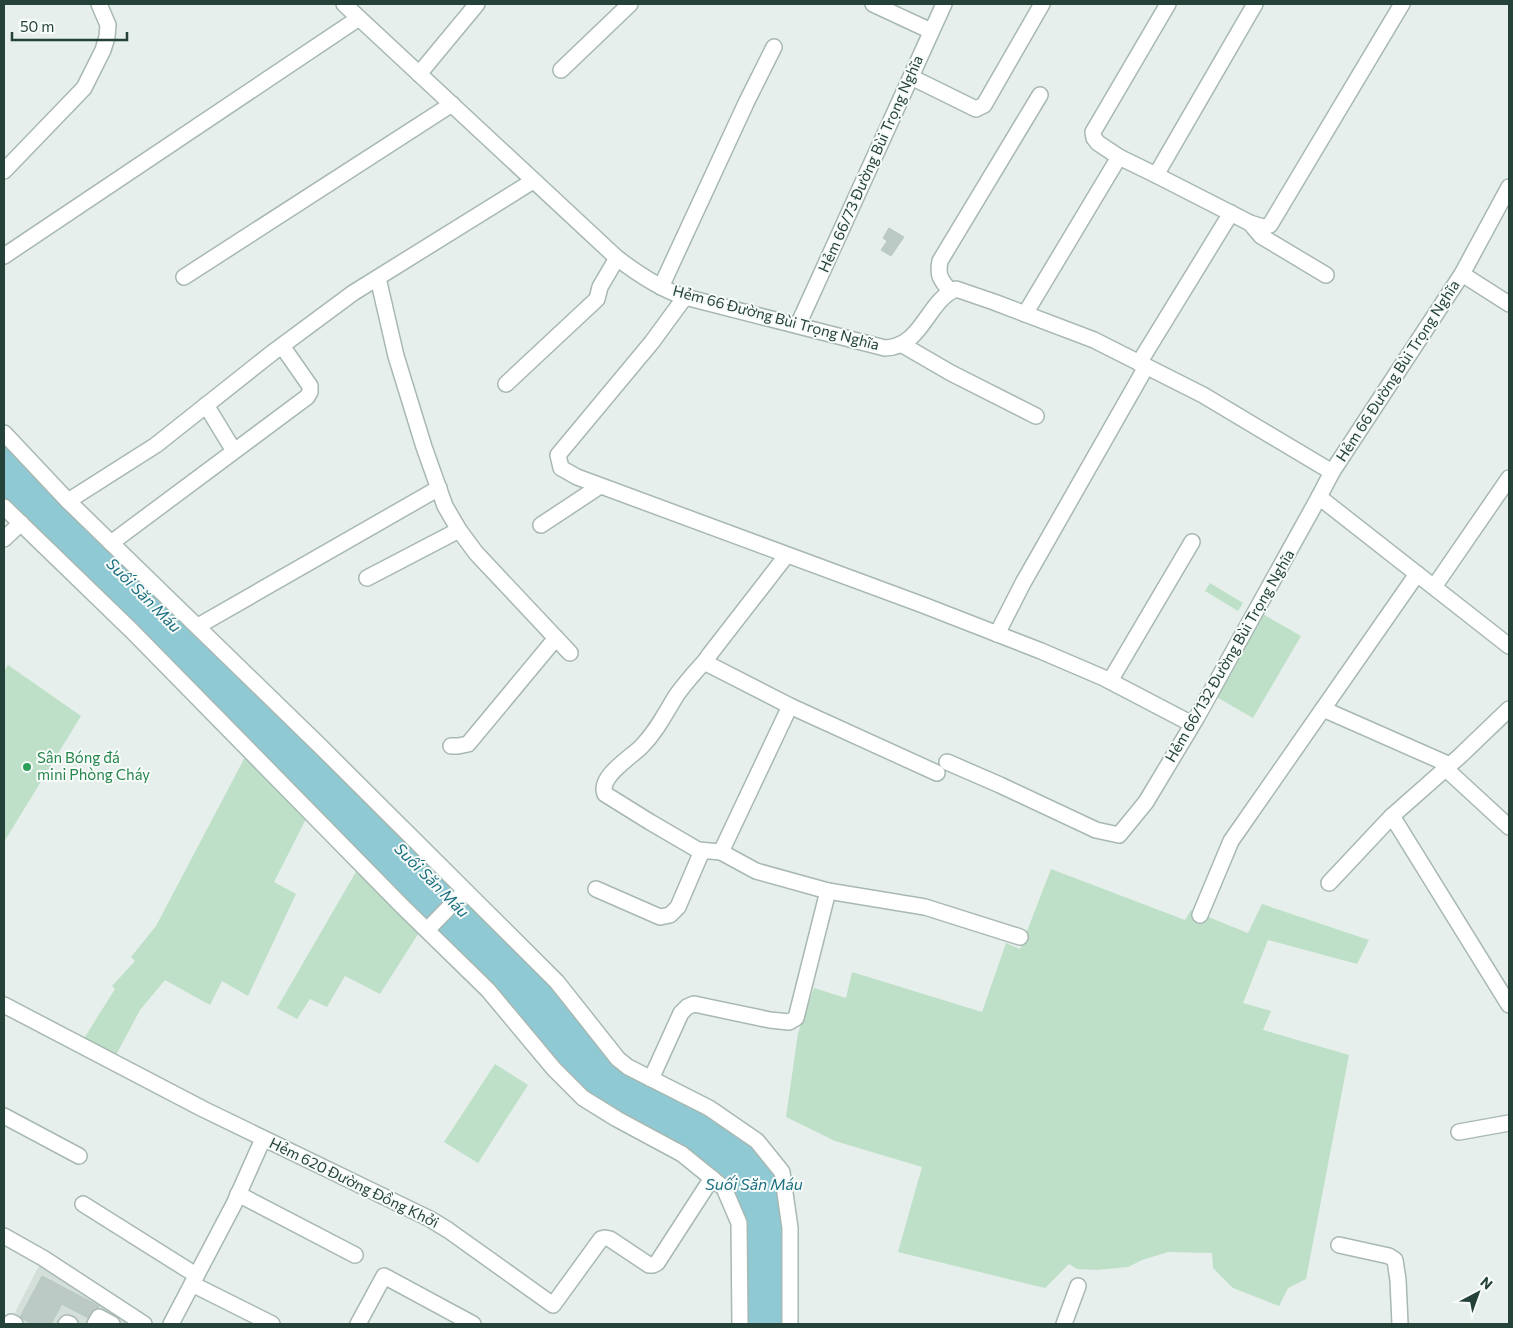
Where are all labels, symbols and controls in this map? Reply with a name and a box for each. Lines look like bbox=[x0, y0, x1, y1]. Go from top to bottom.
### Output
scale bar bbox=[12, 10, 128, 42]
text: 50 m bbox=[20, 17, 54, 35]
street label: Hẻm 66/73 Đường Bùi Trọng Nghĩa bbox=[814, 52, 926, 275]
street label: Hẻm 66 Đường Bùi Trọng Nghĩa bbox=[1332, 276, 1463, 465]
street label: Hẻm 66 Đường Bùi Trọng Nghĩa bbox=[671, 281, 881, 353]
street label: Hẻm 66/132 Đường Bùi Trọng Nghĩa bbox=[1161, 546, 1298, 765]
water label: Suối Săn Máu bbox=[103, 554, 186, 636]
place label: Sân Bóng đá mini Phòng Cháy bbox=[37, 748, 150, 783]
marker: Sân Bóng đá mini Phòng Cháy bbox=[21, 761, 33, 773]
water label: Suối Săn Máu bbox=[391, 839, 474, 921]
street label: Hẻm 620 Đường Đồng Khởi bbox=[267, 1133, 442, 1231]
water label: Suối Săn Máu bbox=[705, 1174, 803, 1193]
north arrow bbox=[1453, 1268, 1503, 1318]
text: N bbox=[1477, 1273, 1496, 1293]

